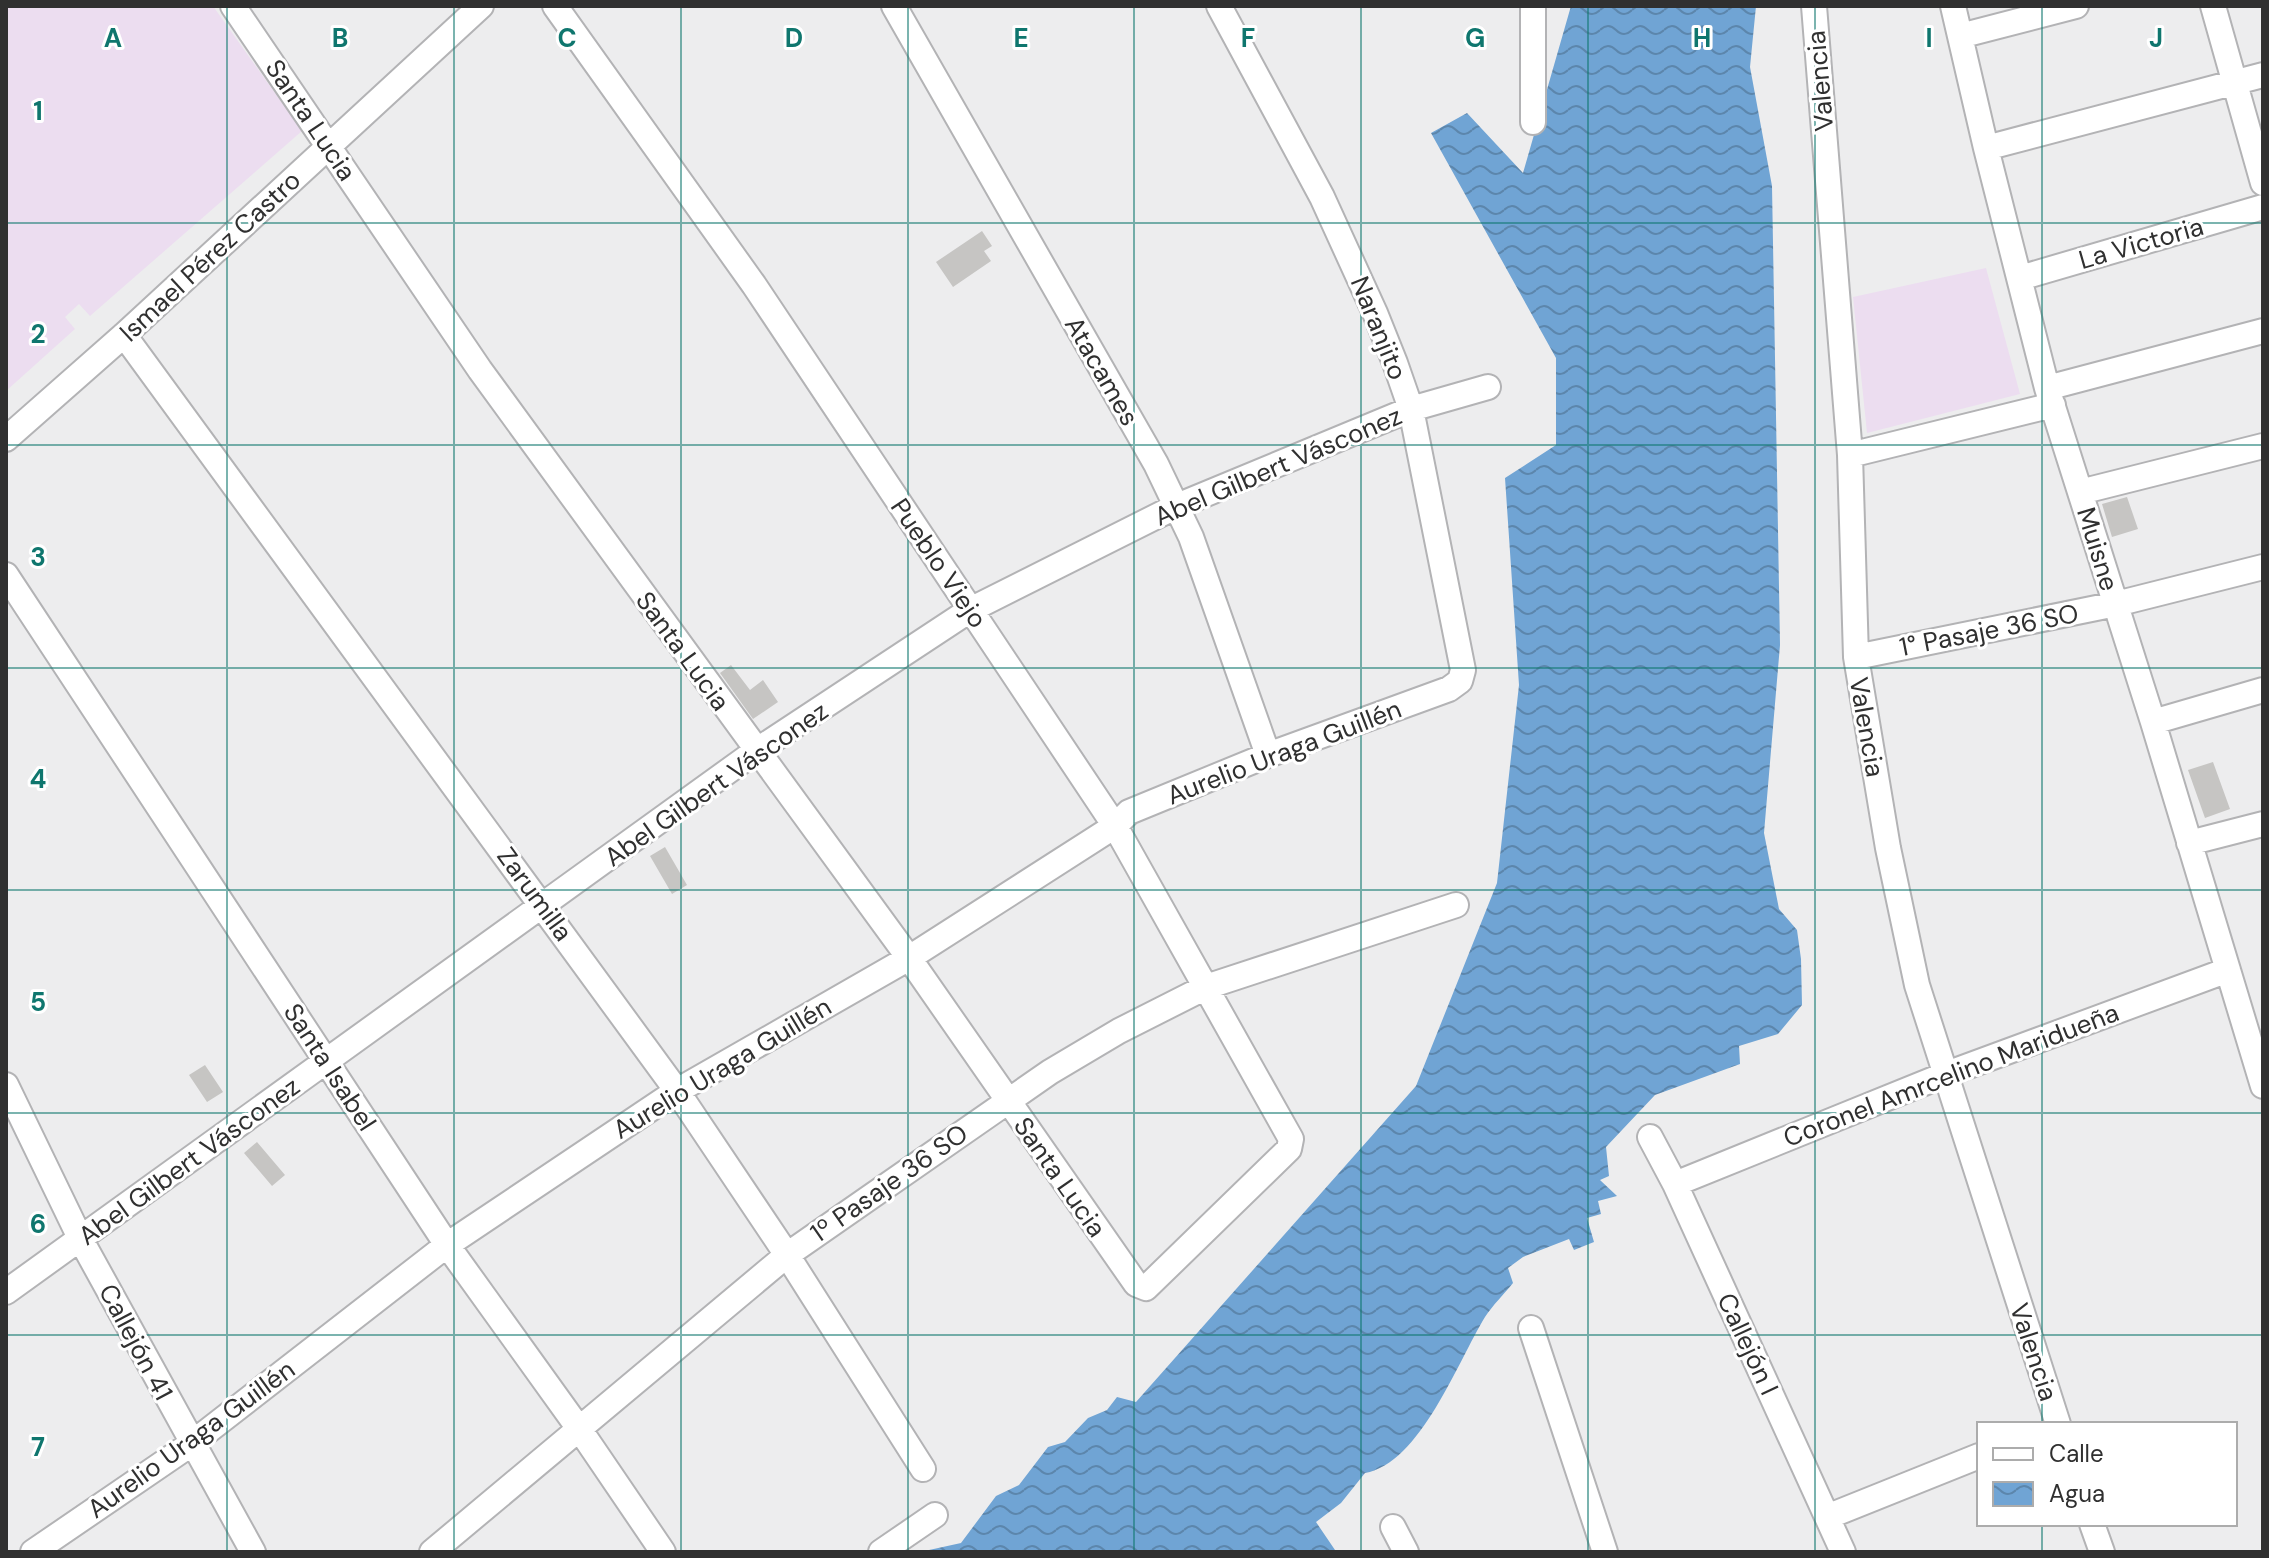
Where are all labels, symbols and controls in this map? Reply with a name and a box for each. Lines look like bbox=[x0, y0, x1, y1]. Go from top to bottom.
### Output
text: A bbox=[104, 21, 122, 55]
text: B bbox=[332, 21, 348, 55]
text: C bbox=[557, 21, 577, 55]
text: D bbox=[785, 21, 803, 55]
text: E bbox=[1013, 21, 1029, 55]
text: F bbox=[1241, 21, 1255, 55]
text: G bbox=[1465, 21, 1485, 55]
text: H bbox=[1693, 21, 1711, 55]
text: I bbox=[1925, 21, 1933, 55]
text: J bbox=[2149, 21, 2163, 55]
street label: Valencia bbox=[1799, 29, 1841, 133]
street label: Santa Lucia bbox=[258, 53, 364, 187]
text: 1 bbox=[33, 94, 43, 128]
street label: Ismael Pérez Castro bbox=[112, 163, 308, 349]
street label: La Victoria bbox=[2075, 209, 2207, 277]
street label: Naranjito bbox=[1343, 271, 1415, 385]
street label: Atacames bbox=[1057, 310, 1147, 432]
text: 2 bbox=[30, 317, 46, 351]
street label: Abel Gilbert Vásconez bbox=[1149, 398, 1407, 534]
street label: Pueblo Viejo bbox=[883, 492, 995, 634]
street label: Muisne bbox=[2069, 503, 2127, 595]
text: 3 bbox=[30, 540, 46, 574]
street label: Santa Lucia bbox=[628, 585, 738, 717]
street label: 1° Pasaje 36 SO bbox=[1897, 596, 2081, 664]
street label: Valencia bbox=[1842, 674, 1892, 780]
street label: Aurelio Uraga Guillén bbox=[1162, 692, 1406, 812]
street label: Abel Gilbert Vásconez bbox=[597, 694, 835, 874]
text: 4 bbox=[30, 762, 46, 796]
street label: Zarumilla bbox=[490, 840, 580, 948]
text: 5 bbox=[30, 985, 46, 1019]
street label: Aurelio Uraga Guillén bbox=[607, 989, 837, 1147]
street label: Coronel Amrcelino Maridueña bbox=[1779, 995, 2123, 1155]
street label: Santa Isabel bbox=[276, 997, 384, 1137]
street label: Abel Gilbert Vásconez bbox=[72, 1069, 306, 1253]
street label: Santa Lucia bbox=[1006, 1110, 1114, 1244]
street label: 1º Pasaje 36 SO bbox=[804, 1116, 974, 1250]
text: 6 bbox=[30, 1207, 46, 1241]
street label: Callejón 41 bbox=[91, 1278, 181, 1406]
street label: Callejón I bbox=[1710, 1288, 1786, 1400]
street label: Valencia bbox=[2002, 1299, 2066, 1405]
street label: Aurelio Uraga Guillén bbox=[80, 1352, 302, 1526]
legend bbox=[1977, 1422, 2237, 1526]
text: 7 bbox=[31, 1430, 45, 1464]
text: Calle bbox=[2049, 1438, 2104, 1469]
text: Agua bbox=[2049, 1478, 2105, 1509]

